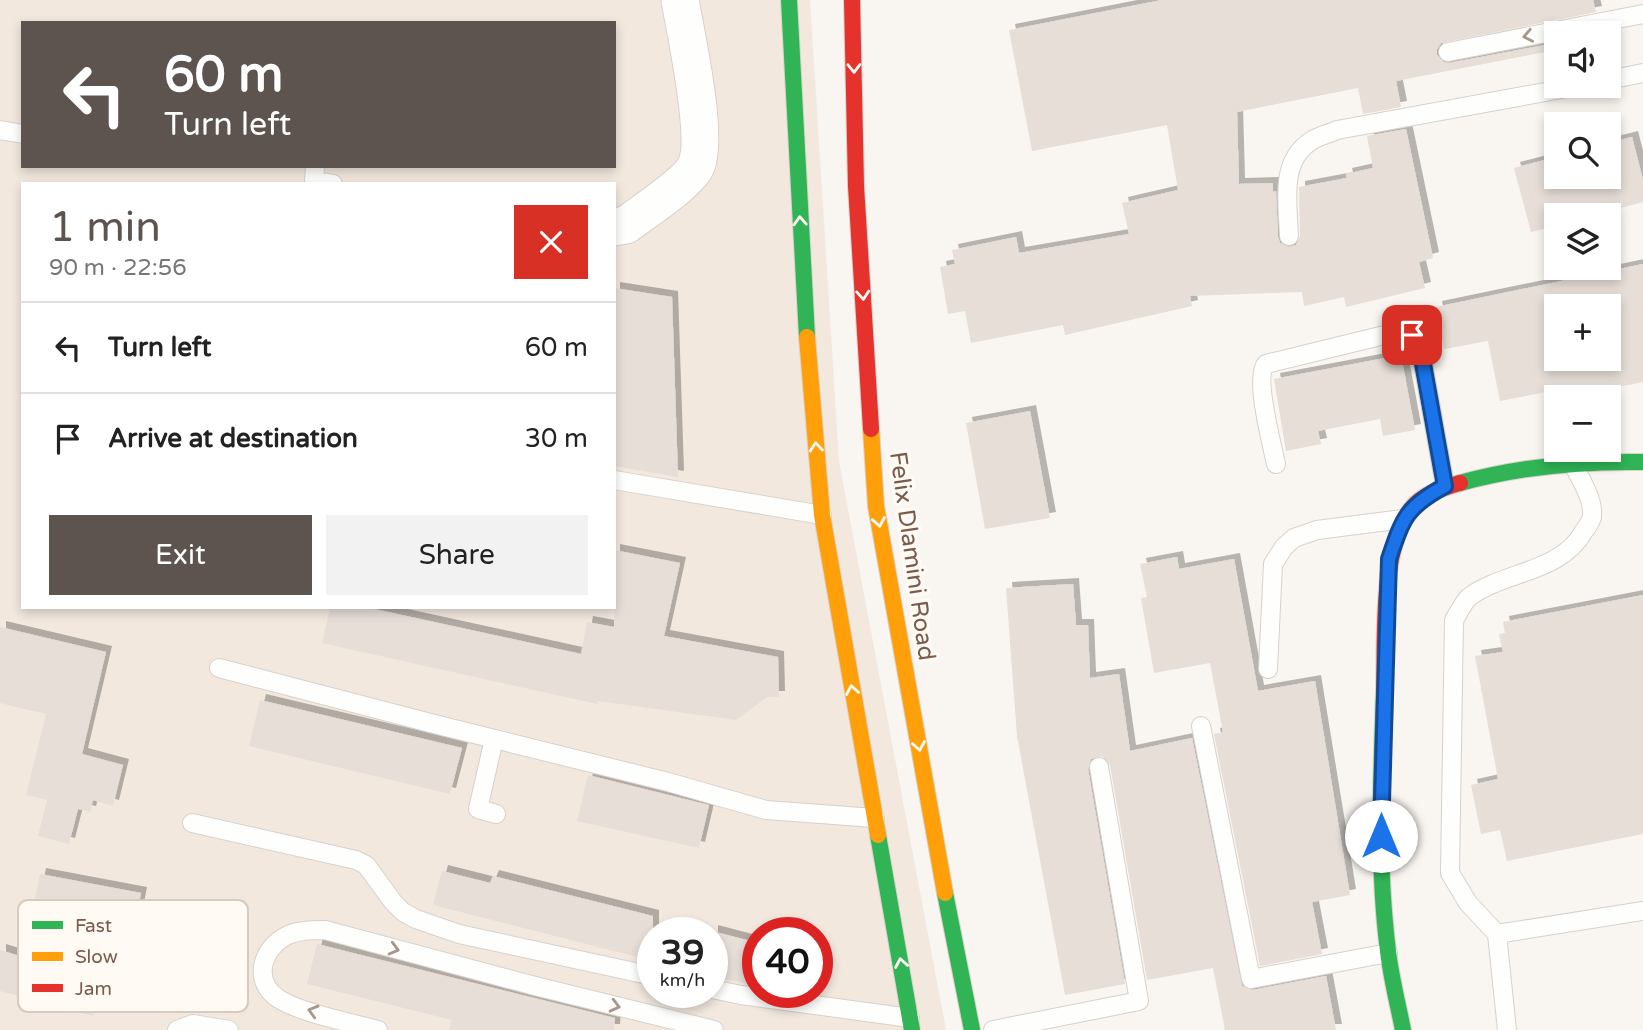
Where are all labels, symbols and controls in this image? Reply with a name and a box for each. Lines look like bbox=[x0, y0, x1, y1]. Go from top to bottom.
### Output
map controls bbox=[1544, 21, 1621, 462]
button: sound bbox=[1544, 21, 1621, 98]
one-way arrow bbox=[1522, 28, 1534, 43]
text: 60 m bbox=[164, 46, 283, 105]
icon: left bbox=[49, 49, 140, 140]
one-way arrow bbox=[846, 63, 862, 74]
text: Turn left bbox=[164, 106, 291, 144]
button: search bbox=[1544, 112, 1621, 189]
text: 1 min bbox=[49, 202, 161, 253]
button: layers bbox=[1544, 203, 1621, 280]
button: close bbox=[514, 205, 588, 279]
one-way arrow bbox=[792, 215, 807, 226]
text: 90 m · 22:56 bbox=[49, 254, 187, 282]
one-way arrow bbox=[855, 290, 870, 301]
button: + bbox=[1544, 294, 1621, 371]
pin bbox=[1382, 305, 1442, 365]
icon: arrive bbox=[1393, 316, 1431, 354]
icon: left bbox=[49, 329, 87, 367]
text: Turn left bbox=[108, 332, 211, 363]
text: 60 m bbox=[525, 332, 588, 363]
button: − bbox=[1544, 385, 1621, 462]
icon: arrive bbox=[49, 420, 87, 458]
text: Arrive at destination bbox=[108, 423, 358, 454]
text: 30 m bbox=[525, 423, 588, 454]
one-way arrow bbox=[809, 442, 824, 453]
street label: Felix Dlamini Road bbox=[883, 450, 941, 662]
button: Exit bbox=[49, 515, 312, 595]
button: Share bbox=[326, 515, 588, 595]
one-way arrow bbox=[871, 516, 886, 528]
one-way arrow bbox=[846, 685, 861, 697]
one-way arrow bbox=[910, 740, 925, 752]
position arrow bbox=[1344, 799, 1418, 873]
legend bbox=[18, 900, 248, 1012]
text: Fast bbox=[75, 915, 112, 937]
speed limit sign: 40 bbox=[742, 917, 833, 1008]
text: 39 bbox=[661, 932, 704, 974]
one-way arrow bbox=[388, 941, 400, 955]
text: Slow bbox=[75, 946, 118, 968]
one-way arrow bbox=[894, 957, 909, 969]
text: km/h bbox=[660, 969, 705, 991]
text: Jam bbox=[75, 978, 112, 1000]
one-way arrow bbox=[608, 998, 620, 1012]
one-way arrow bbox=[307, 1005, 319, 1020]

